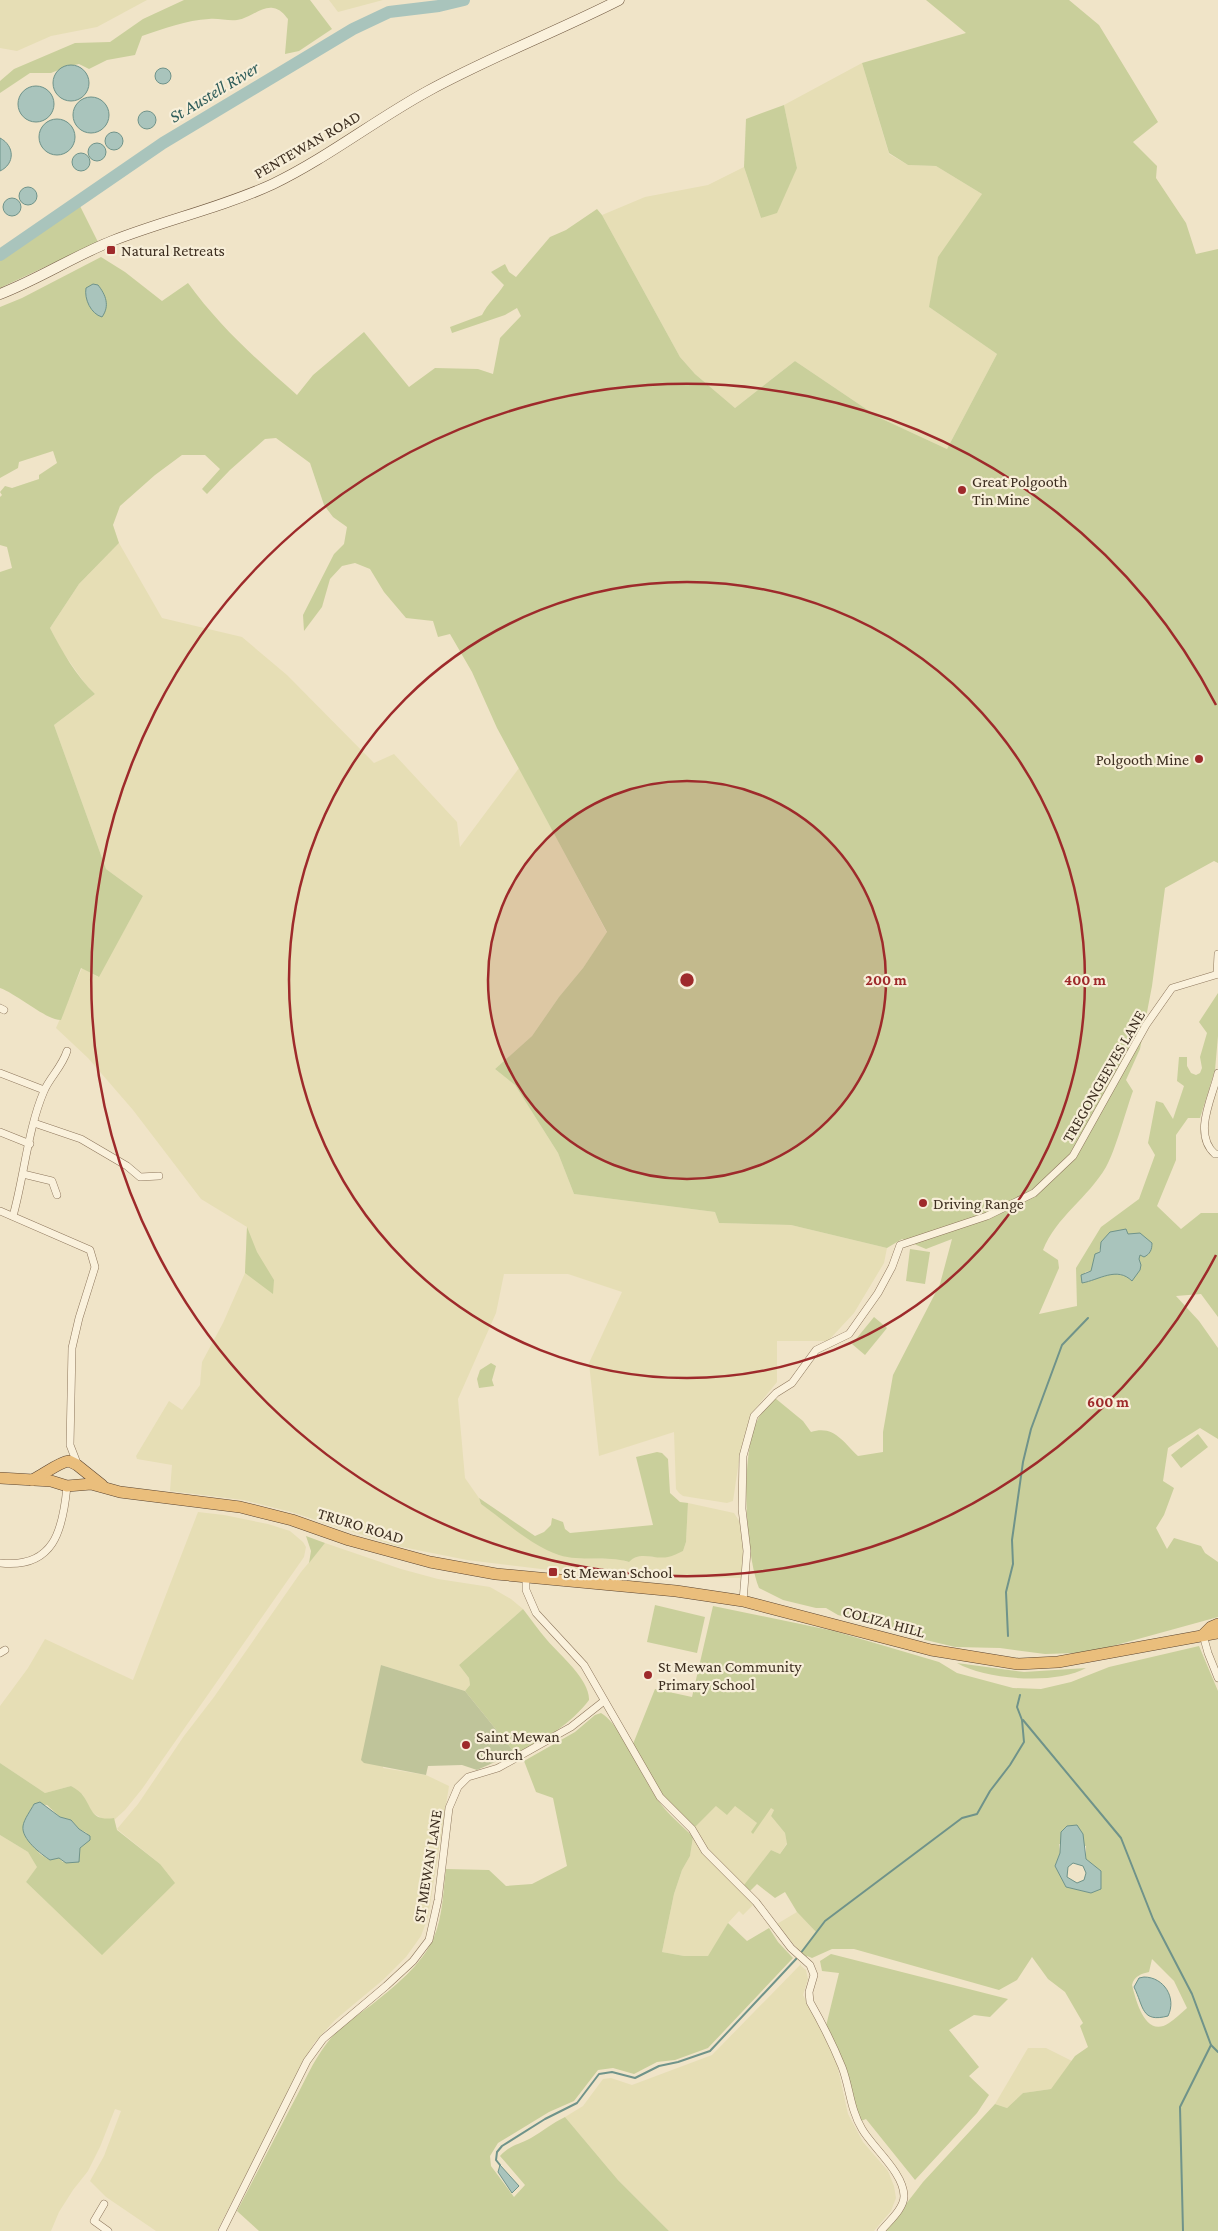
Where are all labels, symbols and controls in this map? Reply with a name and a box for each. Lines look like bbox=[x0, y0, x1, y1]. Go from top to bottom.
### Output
water label: St Austell River bbox=[165, 57, 263, 127]
street label: PENTEWAN ROAD bbox=[251, 107, 364, 182]
place label: Natural Retreats bbox=[121, 242, 225, 259]
marker: Natural Retreats bbox=[105, 244, 117, 256]
place label: Great Polgooth Tin Mine bbox=[972, 473, 1068, 508]
marker: Great Polgooth Tin Mine bbox=[956, 484, 968, 496]
place label: Polgooth Mine bbox=[1096, 751, 1189, 769]
marker: Polgooth Mine bbox=[1193, 753, 1205, 765]
centre of rings bbox=[678, 971, 696, 989]
text: 200 m bbox=[865, 972, 907, 988]
text: 400 m bbox=[1064, 972, 1106, 988]
street label: TREGONGEEVES LANE bbox=[1059, 1007, 1148, 1145]
place label: Driving Range bbox=[933, 1195, 1024, 1213]
marker: Driving Range bbox=[917, 1197, 929, 1209]
text: 600 m bbox=[1087, 1394, 1129, 1410]
street label: TRURO ROAD bbox=[316, 1504, 406, 1547]
place label: St Mewan School bbox=[563, 1564, 672, 1581]
marker: St Mewan School bbox=[547, 1566, 559, 1578]
street label: COLIZA HILL bbox=[841, 1602, 927, 1641]
place label: St Mewan Community Primary School bbox=[658, 1658, 802, 1694]
marker: St Mewan Community Primary School bbox=[642, 1669, 654, 1681]
place label: Saint Mewan Church bbox=[476, 1728, 560, 1763]
marker: Saint Mewan Church bbox=[460, 1739, 472, 1751]
street label: ST MEWAN LANE bbox=[410, 1808, 445, 1924]

